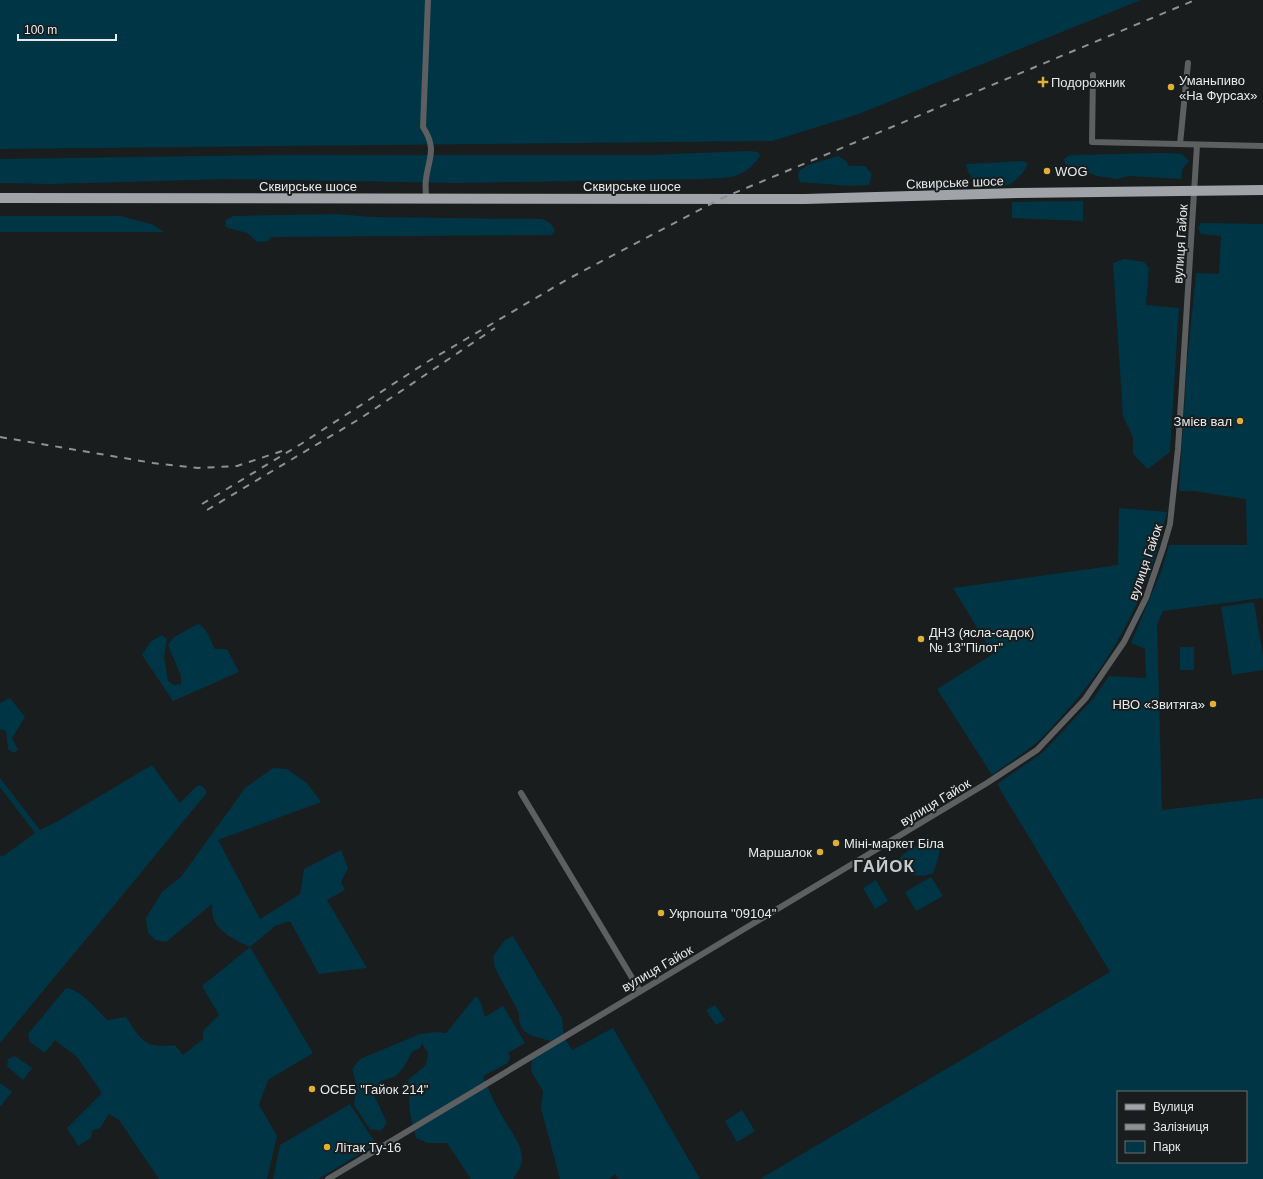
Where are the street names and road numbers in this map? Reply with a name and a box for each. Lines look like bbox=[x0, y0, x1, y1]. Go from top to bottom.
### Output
street label: Сквирське шосе bbox=[906, 173, 1004, 192]
street label: Сквирське шосе bbox=[259, 179, 357, 194]
street label: Сквирське шосе bbox=[583, 179, 681, 194]
street label: вулиця Гайок bbox=[1170, 204, 1191, 284]
street label: вулиця Гайок bbox=[1125, 522, 1166, 602]
street label: вулиця Гайок bbox=[897, 775, 973, 829]
street label: вулиця Гайок bbox=[619, 942, 696, 995]

